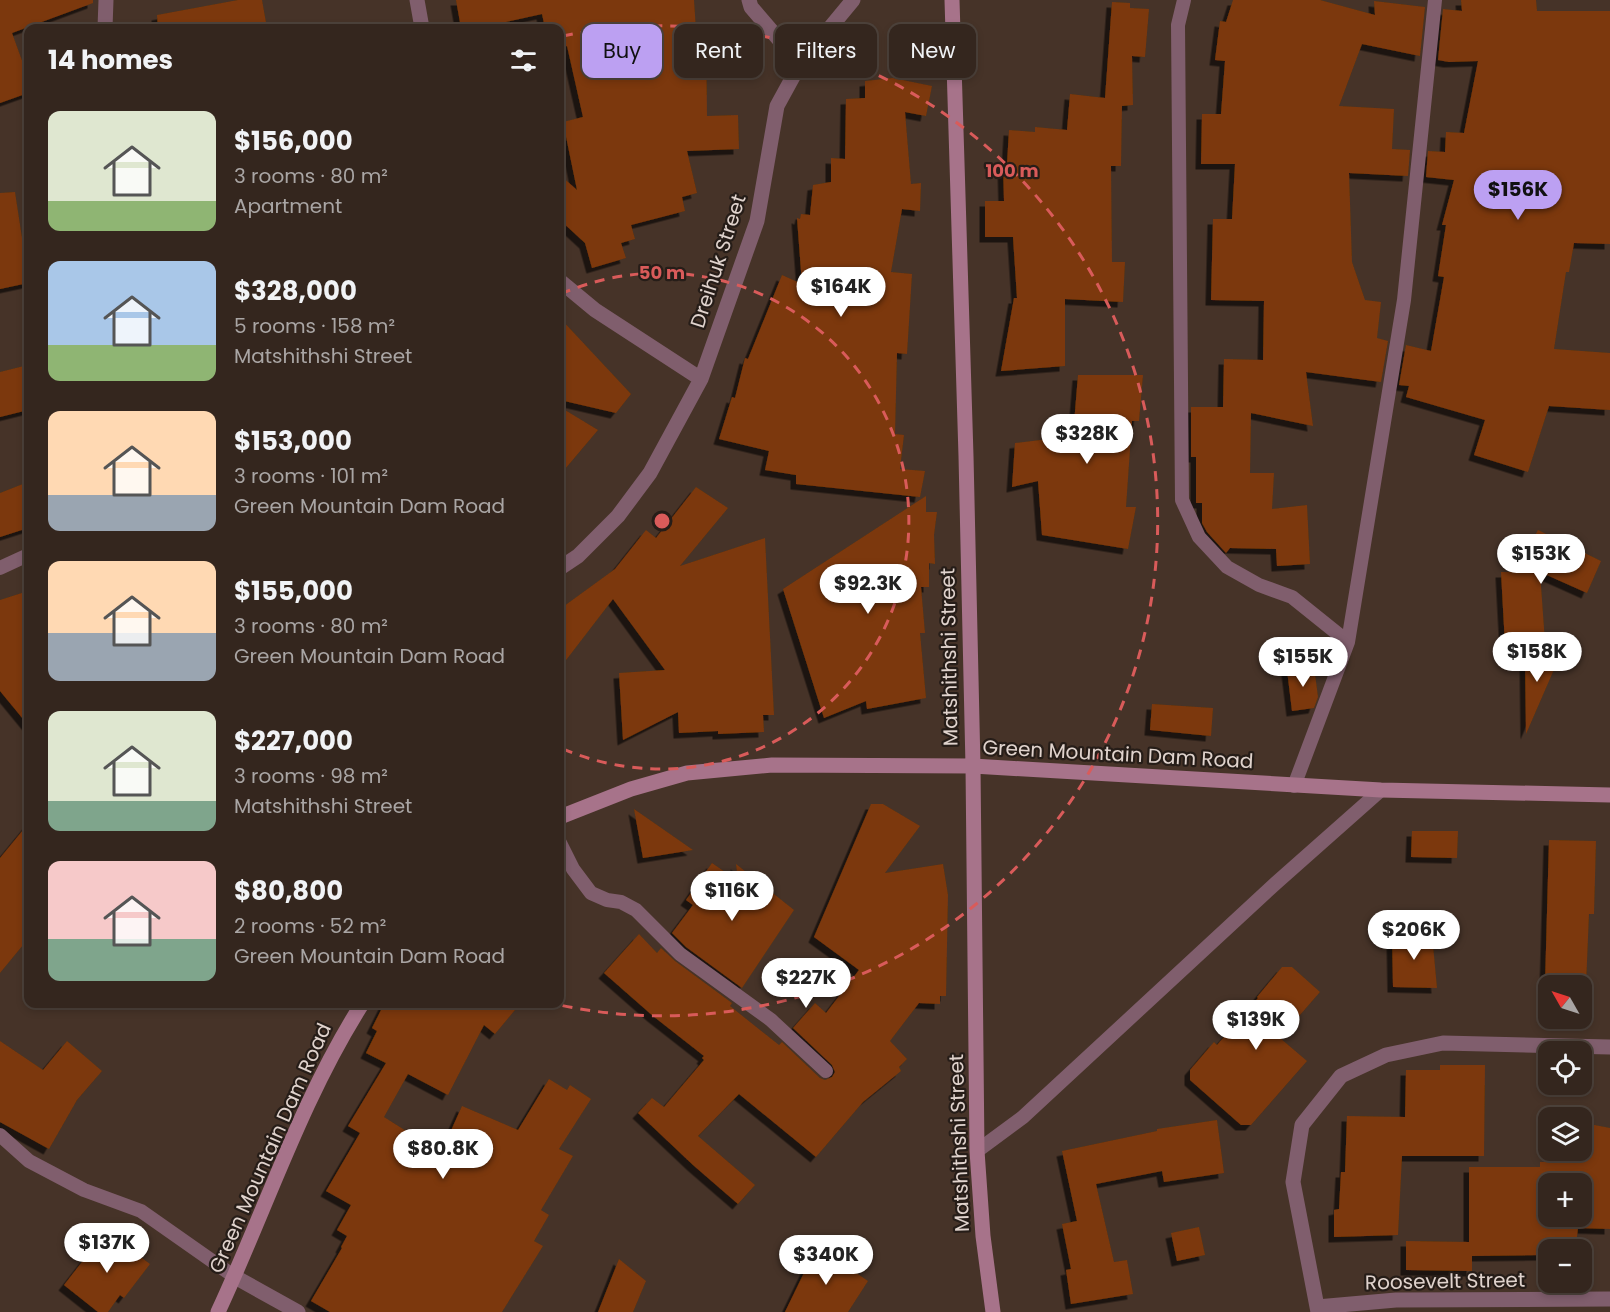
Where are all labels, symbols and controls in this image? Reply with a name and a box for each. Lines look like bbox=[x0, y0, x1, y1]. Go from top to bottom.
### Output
chip: Buy bbox=[582, 24, 662, 78]
chip: Rent bbox=[674, 24, 763, 78]
chip: Filters bbox=[775, 24, 877, 78]
chip: New bbox=[889, 24, 976, 78]
text: 14 homes bbox=[48, 42, 173, 78]
icon: filters bbox=[507, 44, 540, 77]
text: $156,000 bbox=[234, 123, 353, 159]
icon: home bbox=[96, 135, 168, 207]
text: 100 m bbox=[985, 158, 1039, 183]
text: 3 rooms · 80 m² bbox=[234, 162, 388, 190]
pin: $156K bbox=[1476, 170, 1560, 221]
text: $156K bbox=[1488, 175, 1548, 203]
street label: Dreihuk Street bbox=[683, 191, 753, 331]
text: Apartment bbox=[234, 192, 342, 220]
text: 50 m bbox=[639, 260, 685, 285]
pin: $164K bbox=[799, 267, 883, 318]
text: $164K bbox=[811, 272, 871, 300]
text: $328,000 bbox=[234, 273, 357, 309]
icon: home bbox=[96, 285, 168, 357]
text: 5 rooms · 158 m² bbox=[234, 312, 395, 340]
text: Matshithshi Street bbox=[234, 342, 412, 370]
pin: $328K bbox=[1045, 414, 1129, 465]
text: $328K bbox=[1055, 419, 1119, 447]
text: $153,000 bbox=[234, 423, 352, 459]
icon: home bbox=[96, 435, 168, 507]
text: 3 rooms · 101 m² bbox=[234, 462, 388, 490]
text: Green Mountain Dam Road bbox=[234, 492, 505, 520]
centre of rings bbox=[652, 511, 672, 531]
pin: $153K bbox=[1499, 534, 1583, 585]
text: $153K bbox=[1511, 539, 1571, 567]
pin: $92.3K bbox=[819, 564, 917, 615]
street label: Matshithshi Street bbox=[933, 568, 965, 746]
text: $92.3K bbox=[834, 569, 902, 597]
text: $155,000 bbox=[234, 573, 353, 609]
icon: home bbox=[96, 585, 168, 657]
text: 3 rooms · 80 m² bbox=[234, 612, 388, 640]
pin: $158K bbox=[1495, 632, 1579, 683]
pin: $155K bbox=[1261, 637, 1345, 688]
text: $158K bbox=[1507, 637, 1567, 665]
text: Green Mountain Dam Road bbox=[234, 642, 505, 670]
text: $155K bbox=[1273, 642, 1333, 670]
text: $227,000 bbox=[234, 723, 353, 759]
street label: Green Mountain Dam Road bbox=[982, 733, 1254, 775]
icon: home bbox=[96, 735, 168, 807]
text: 3 rooms · 98 m² bbox=[234, 762, 388, 790]
text: Matshithshi Street bbox=[234, 792, 412, 820]
pin: $116K bbox=[690, 871, 774, 922]
text: $80,800 bbox=[234, 873, 343, 909]
text: $116K bbox=[705, 876, 759, 904]
icon: home bbox=[96, 885, 168, 957]
pin: $206K bbox=[1372, 910, 1456, 961]
text: 2 rooms · 52 m² bbox=[234, 912, 386, 940]
text: $206K bbox=[1382, 915, 1446, 943]
text: Green Mountain Dam Road bbox=[234, 942, 505, 970]
pin: $227K bbox=[764, 958, 848, 1009]
text: $227K bbox=[776, 963, 836, 991]
north arrow bbox=[1538, 975, 1592, 1029]
map controls bbox=[1538, 975, 1592, 1293]
pin: $139K bbox=[1214, 1000, 1298, 1051]
text: $139K bbox=[1226, 1005, 1286, 1033]
street label: Green Mountain Dam Road bbox=[202, 1018, 338, 1278]
button: locate bbox=[1538, 1041, 1592, 1095]
street label: Matshithshi Street bbox=[942, 1053, 976, 1233]
button: layers bbox=[1538, 1107, 1592, 1161]
pin: $80.8K bbox=[394, 1129, 492, 1180]
text: $80.8K bbox=[407, 1134, 479, 1162]
button: + bbox=[1538, 1173, 1592, 1227]
pin: $137K bbox=[65, 1223, 149, 1274]
text: $137K bbox=[78, 1228, 136, 1256]
pin: $340K bbox=[784, 1235, 868, 1286]
button: − bbox=[1538, 1239, 1592, 1293]
text: $340K bbox=[793, 1240, 859, 1268]
street label: Roosevelt Street bbox=[1365, 1266, 1525, 1296]

